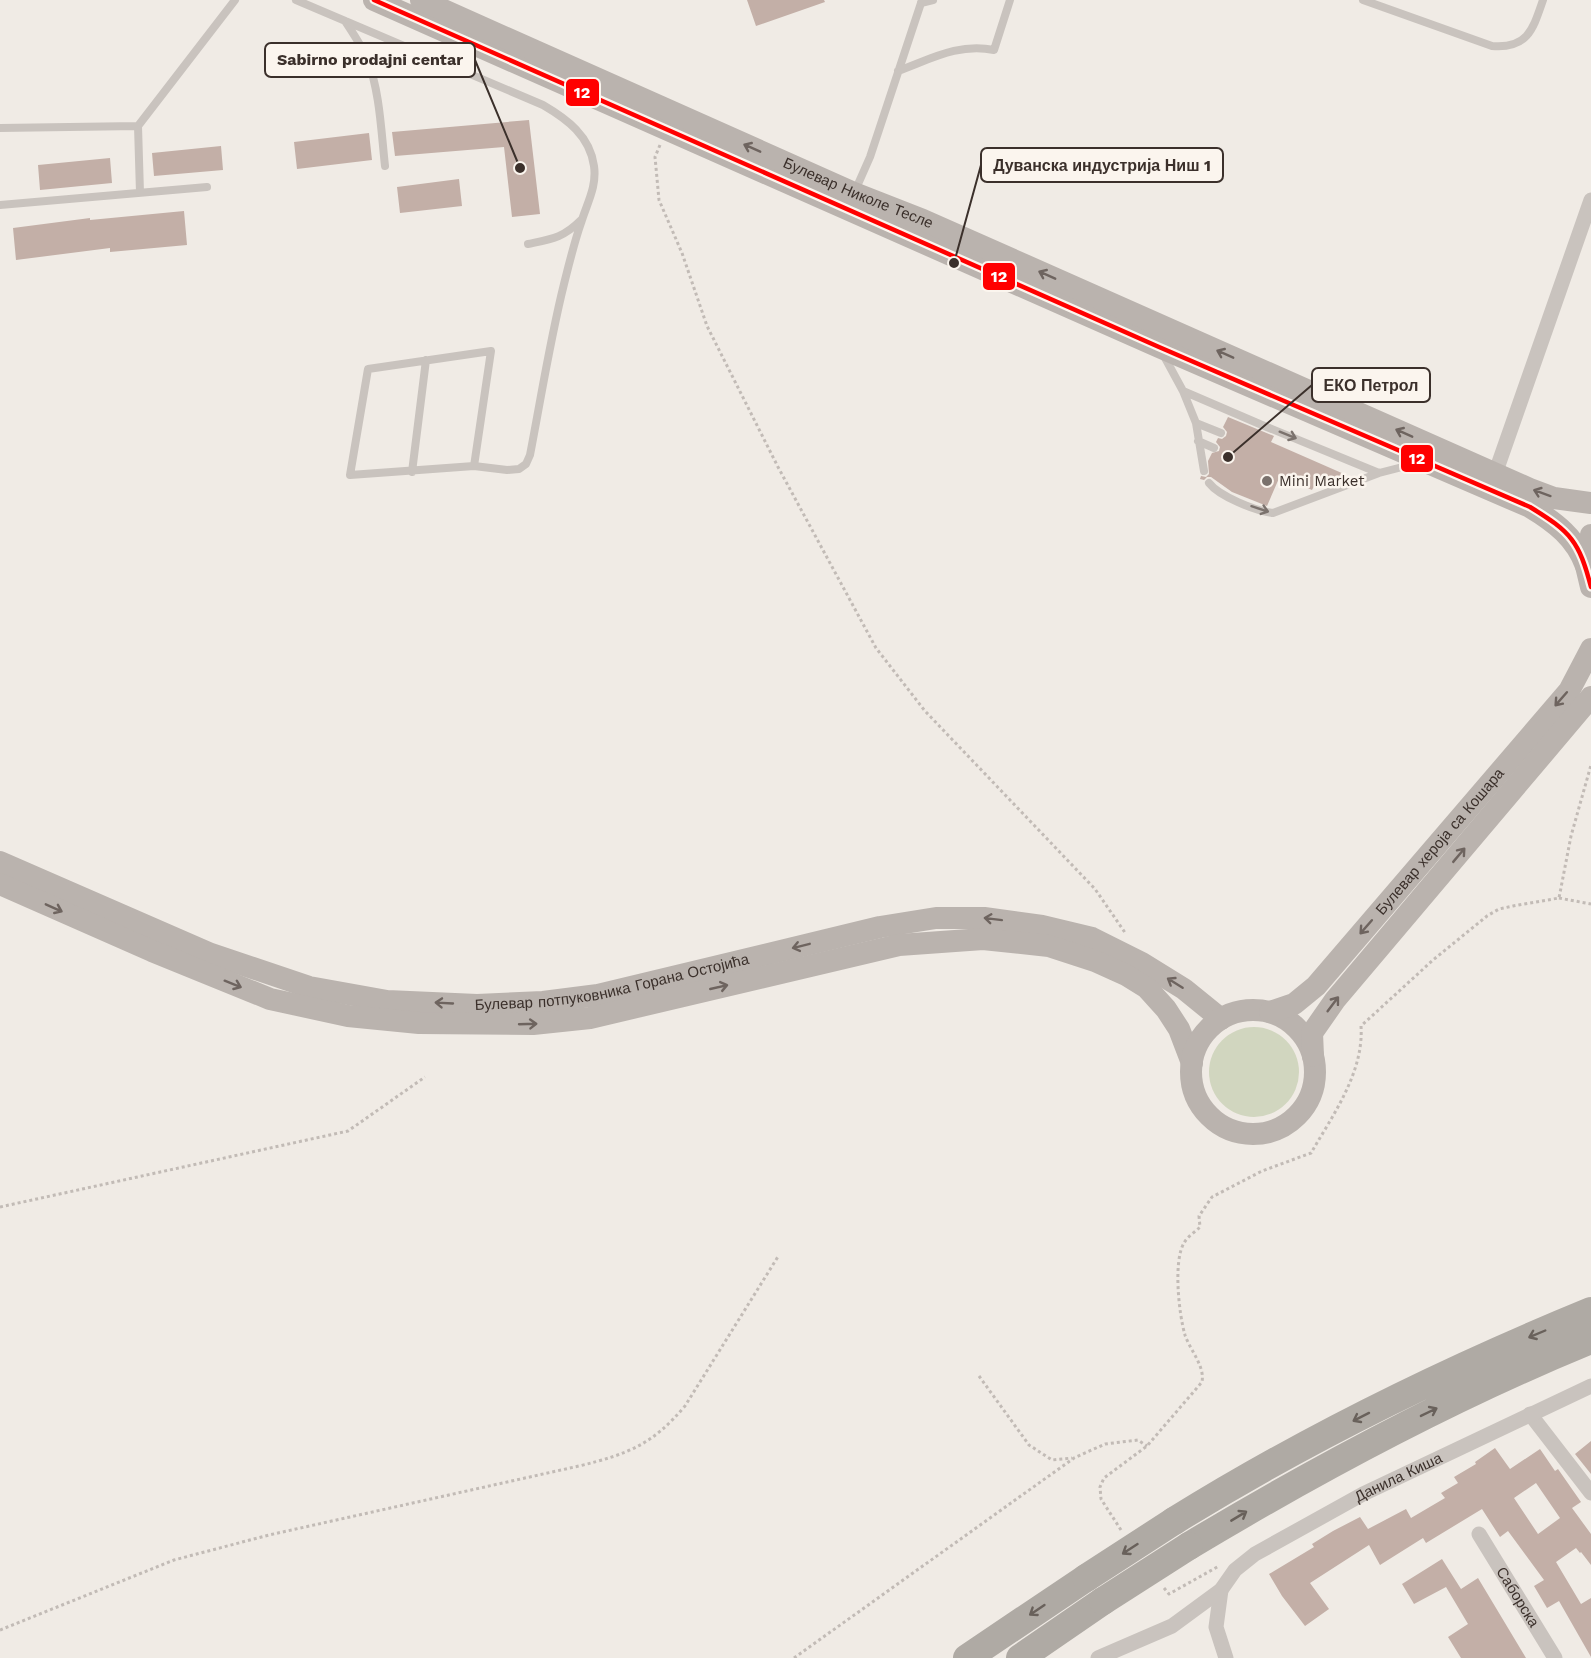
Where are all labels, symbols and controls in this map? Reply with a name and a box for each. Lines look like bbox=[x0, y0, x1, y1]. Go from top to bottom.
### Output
callout: Sabirno prodajni centar bbox=[265, 43, 475, 77]
text: Sabirno prodajni centar bbox=[277, 50, 463, 69]
line badge: 12 bbox=[565, 78, 600, 107]
text: 12 bbox=[574, 83, 590, 102]
one-way arrow bbox=[744, 142, 762, 153]
callout: Дуванска индустрија Ниш 1 bbox=[981, 148, 1223, 182]
street label: Булевар Николе Тесле bbox=[780, 154, 936, 232]
text: Дуванска индустрија Ниш 1 bbox=[993, 156, 1211, 175]
line badge: 12 bbox=[982, 262, 1016, 291]
text: 12 bbox=[991, 267, 1007, 286]
one-way arrow bbox=[1038, 269, 1057, 280]
one-way arrow bbox=[1217, 348, 1235, 359]
callout: ЕКО Петрол bbox=[1312, 368, 1430, 402]
text: ЕКО Петрол bbox=[1324, 376, 1418, 395]
one-way arrow bbox=[1395, 427, 1413, 438]
one-way arrow bbox=[1278, 430, 1296, 441]
line badge: 12 bbox=[1400, 444, 1434, 473]
text: 12 bbox=[1409, 449, 1425, 468]
place label: Mini Market bbox=[1279, 472, 1365, 490]
marker: Mini Market bbox=[1260, 474, 1274, 488]
one-way arrow bbox=[1533, 487, 1552, 498]
one-way arrow bbox=[1250, 504, 1269, 515]
one-way arrow bbox=[1555, 691, 1568, 707]
street label: Булевар хероја са Кошара bbox=[1372, 764, 1508, 919]
one-way arrow bbox=[1452, 848, 1466, 863]
one-way arrow bbox=[44, 903, 62, 914]
one-way arrow bbox=[984, 914, 1004, 925]
one-way arrow bbox=[1359, 919, 1373, 934]
one-way arrow bbox=[792, 940, 811, 952]
street label: Булевар потпуковника Горана Остојића bbox=[474, 950, 751, 1014]
one-way arrow bbox=[1167, 977, 1183, 989]
one-way arrow bbox=[223, 979, 242, 990]
one-way arrow bbox=[709, 981, 728, 993]
one-way arrow bbox=[1327, 996, 1339, 1012]
one-way arrow bbox=[435, 998, 455, 1009]
one-way arrow bbox=[517, 1018, 537, 1029]
one-way arrow bbox=[1528, 1329, 1546, 1340]
one-way arrow bbox=[1419, 1406, 1437, 1418]
one-way arrow bbox=[1353, 1411, 1370, 1423]
street label: Данила Киша bbox=[1351, 1449, 1446, 1506]
one-way arrow bbox=[1230, 1509, 1247, 1521]
one-way arrow bbox=[1122, 1544, 1139, 1556]
street label: Саборска bbox=[1492, 1564, 1543, 1631]
one-way arrow bbox=[1030, 1604, 1046, 1616]

